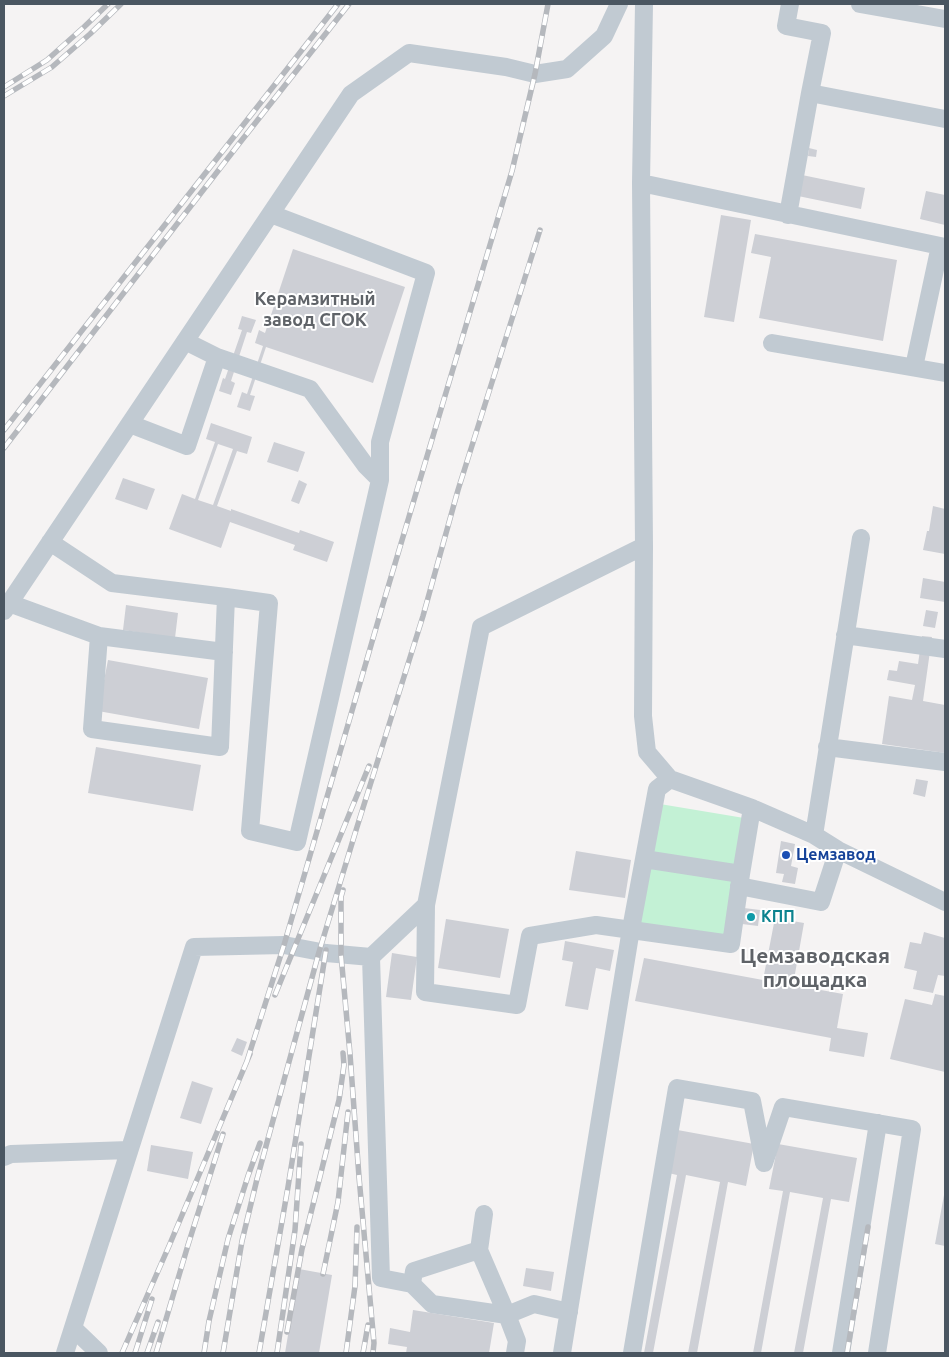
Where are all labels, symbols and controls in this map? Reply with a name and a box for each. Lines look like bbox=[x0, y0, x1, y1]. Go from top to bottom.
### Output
district label: Керамзитный завод СГОК bbox=[254, 288, 376, 330]
place label: Цемзавод bbox=[796, 845, 876, 865]
marker: Цемзавод bbox=[780, 849, 792, 861]
place label: КПП bbox=[761, 907, 795, 927]
marker: КПП bbox=[745, 911, 757, 923]
district label: Цемзаводская площадка bbox=[740, 943, 890, 993]

